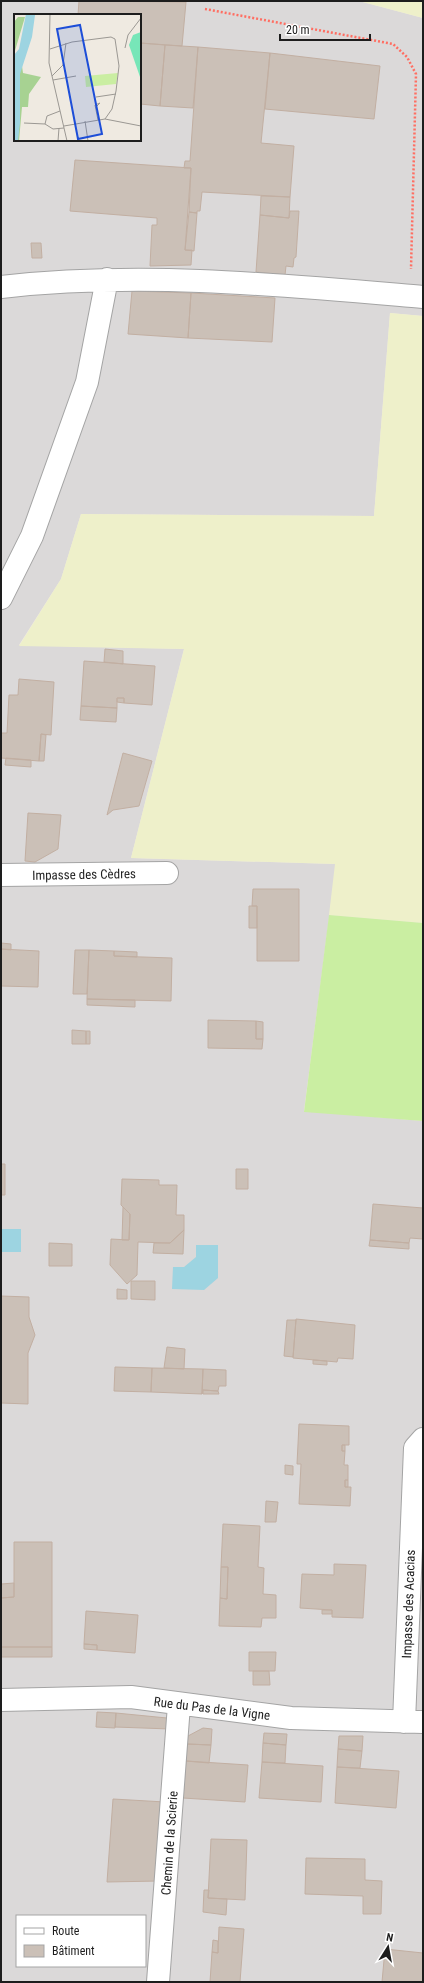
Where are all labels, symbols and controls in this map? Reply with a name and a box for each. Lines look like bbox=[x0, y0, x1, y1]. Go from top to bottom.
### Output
inset map bbox=[14, 14, 141, 141]
scale bar bbox=[280, 16, 370, 42]
text: 20 m bbox=[286, 23, 310, 37]
street label: Impasse des Cèdres bbox=[32, 866, 136, 883]
street label: Impasse des Acacias bbox=[399, 1549, 418, 1659]
street label: Rue du Pas de la Vigne bbox=[153, 1694, 271, 1723]
street label: Chemin de la Scierie bbox=[158, 1790, 181, 1896]
legend bbox=[16, 1915, 146, 1967]
text: Route bbox=[52, 1924, 80, 1938]
north arrow bbox=[368, 1927, 408, 1967]
text: N bbox=[385, 1931, 395, 1945]
text: Bâtiment bbox=[52, 1944, 95, 1958]

